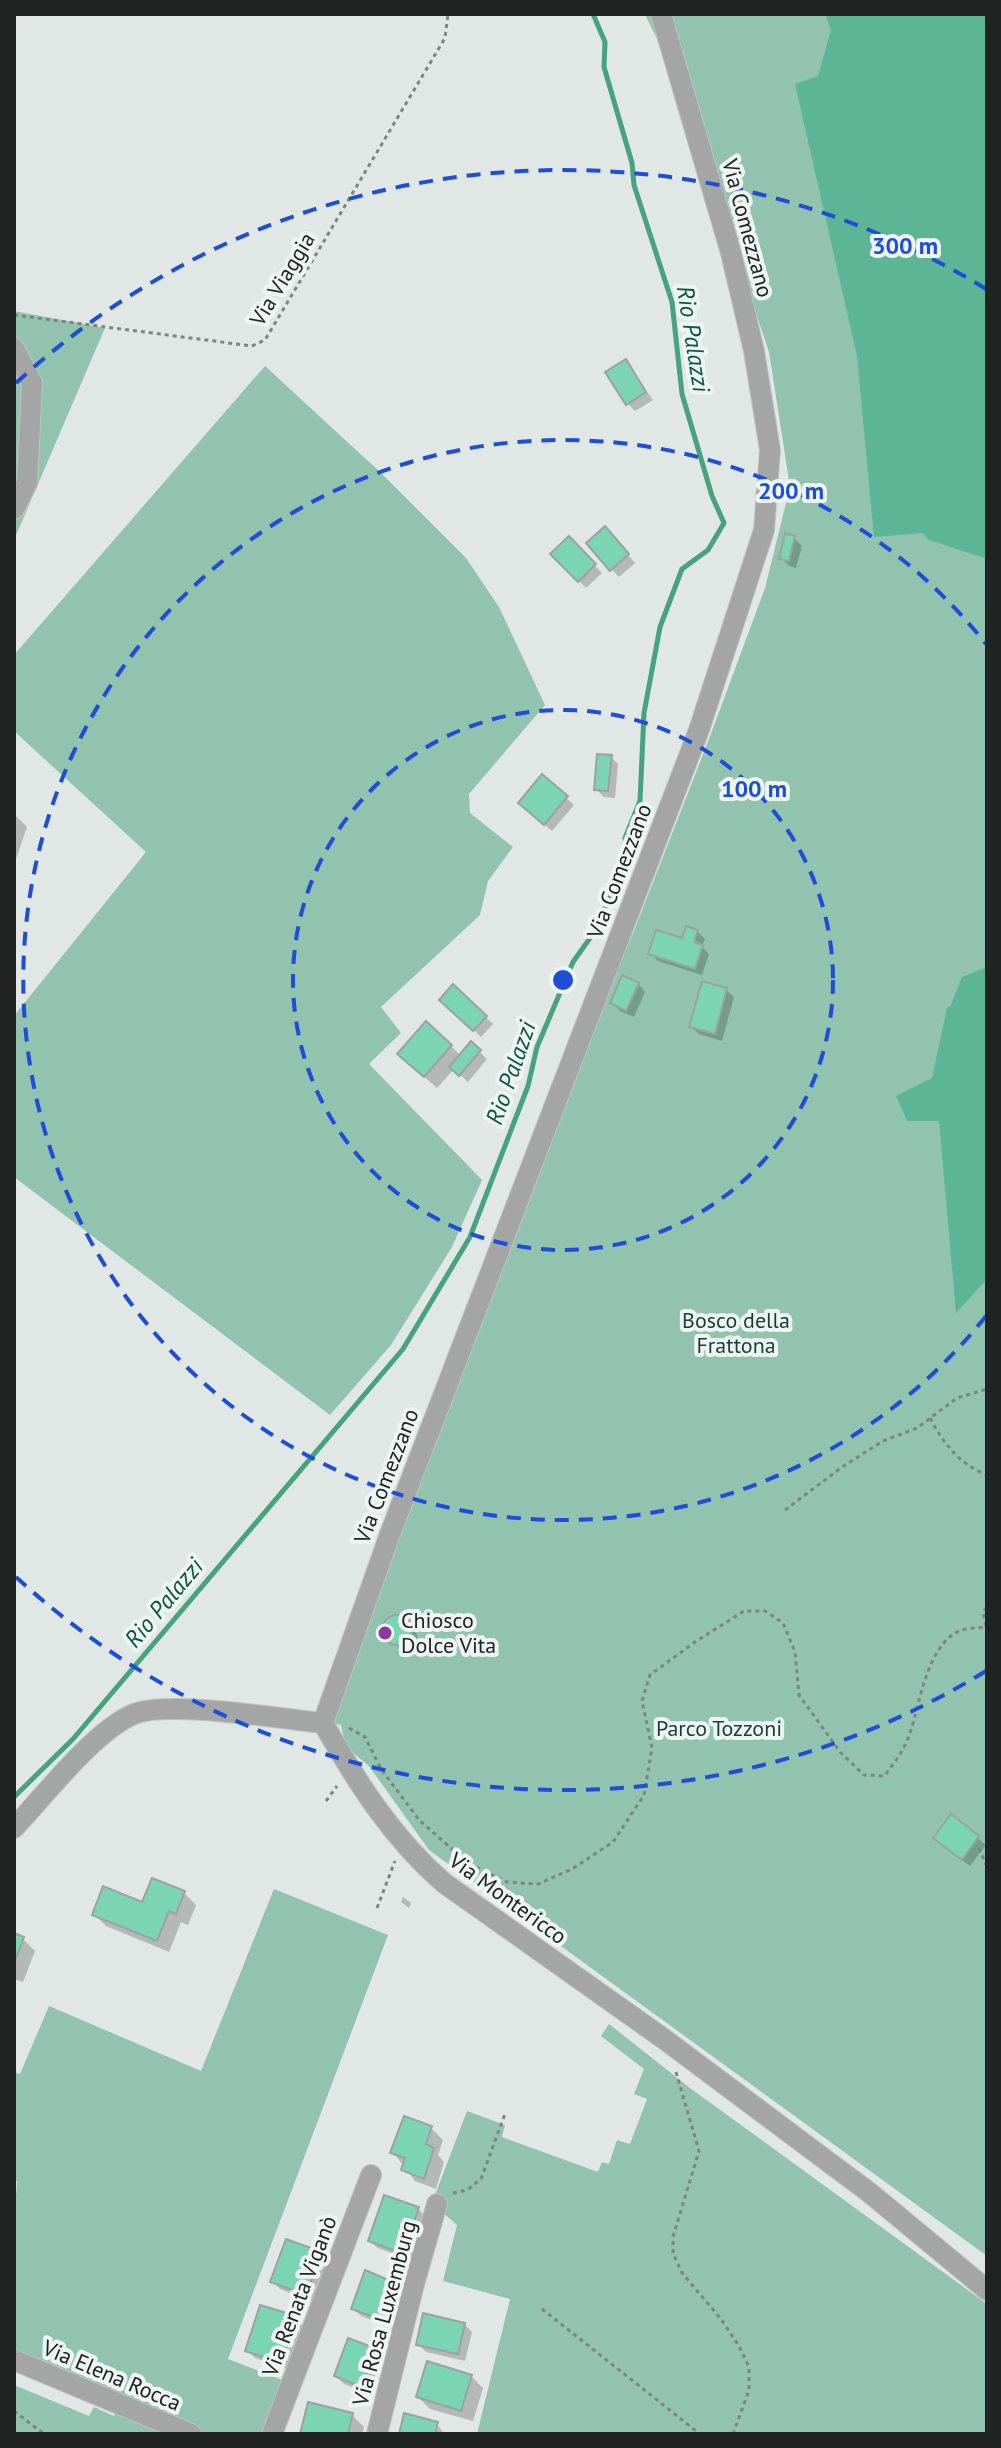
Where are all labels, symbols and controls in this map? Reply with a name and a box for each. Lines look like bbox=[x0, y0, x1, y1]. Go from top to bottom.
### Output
street label: Via Comezzano bbox=[716, 155, 780, 300]
street label: Via Viaggia bbox=[243, 227, 321, 332]
text: 300 m bbox=[872, 230, 938, 261]
water label: Rio Palazzi bbox=[670, 284, 717, 395]
text: 200 m bbox=[758, 475, 824, 506]
text: 100 m bbox=[721, 773, 787, 804]
street label: Via Comezzano bbox=[580, 800, 658, 943]
centre of rings bbox=[549, 966, 577, 994]
water label: Rio Palazzi bbox=[478, 1016, 543, 1129]
park label: Bosco della Frattona bbox=[682, 1306, 790, 1359]
street label: Via Comezzano bbox=[347, 1405, 425, 1548]
water label: Rio Palazzi bbox=[117, 1551, 210, 1654]
place label: Chiosco Dolce Vita bbox=[401, 1606, 496, 1659]
marker: Chiosco Dolce Vita bbox=[376, 1624, 394, 1642]
park label: Parco Tozzoni bbox=[656, 1714, 782, 1742]
street label: Via Montericco bbox=[443, 1845, 572, 1950]
street label: Via Renata Viganò bbox=[255, 2212, 343, 2381]
street label: Via Rosa Luxemburg bbox=[346, 2217, 422, 2410]
street label: Via Elena Rocca bbox=[38, 2333, 185, 2417]

